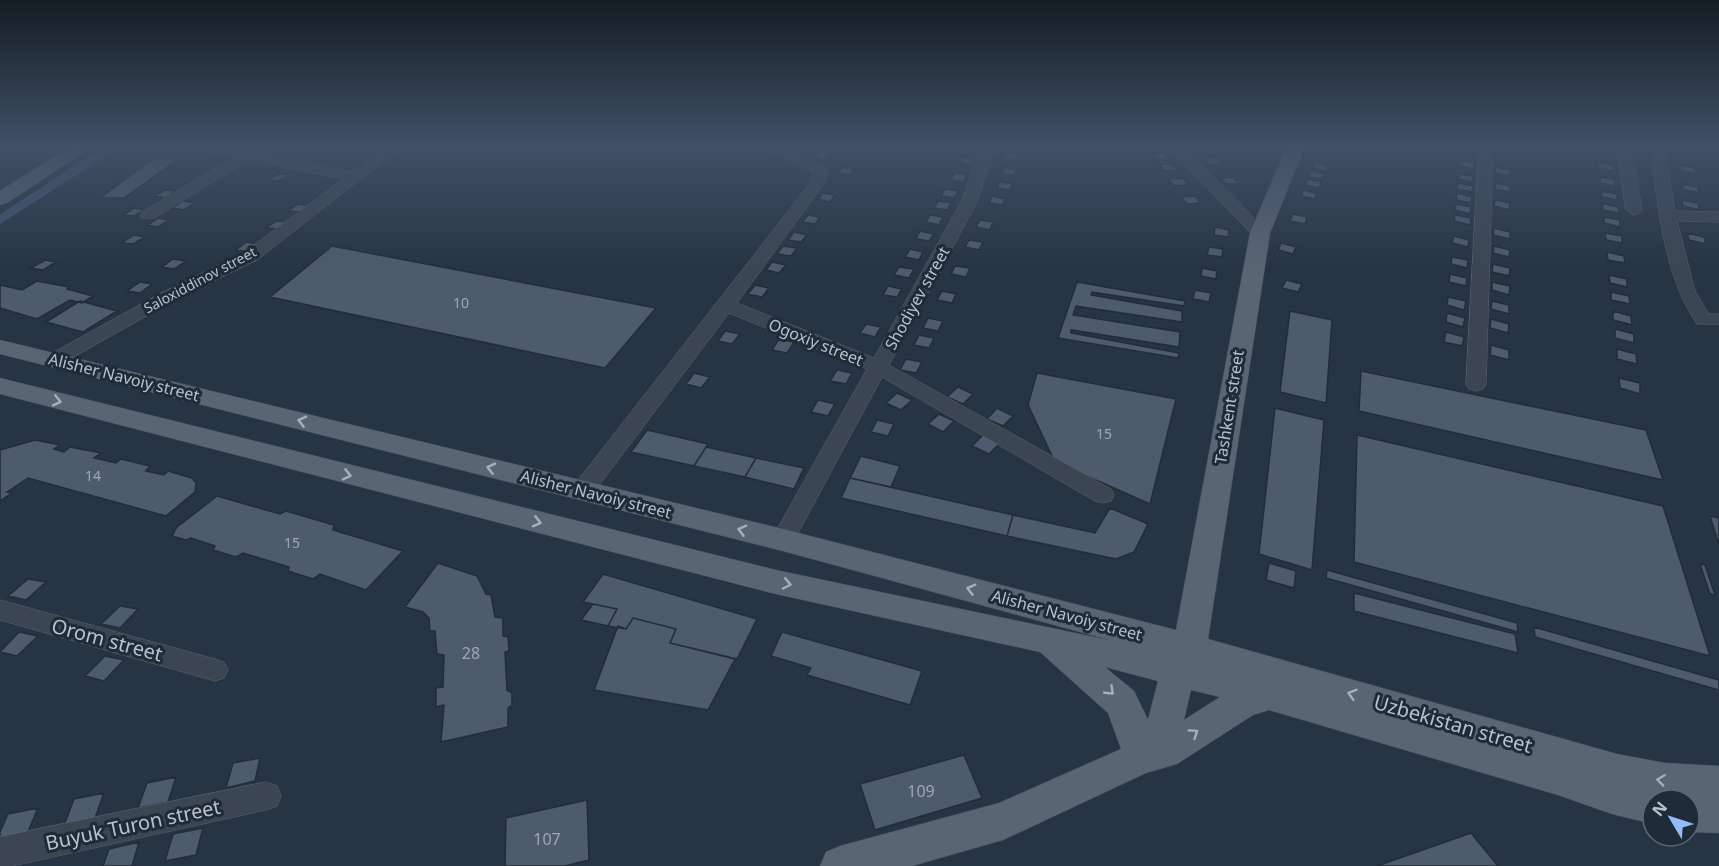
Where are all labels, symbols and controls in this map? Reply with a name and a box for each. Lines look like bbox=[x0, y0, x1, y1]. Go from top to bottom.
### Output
street label: Saloxiddinov street bbox=[140, 242, 259, 317]
street label: Shodiyev street bbox=[879, 242, 955, 354]
house number: 10 bbox=[453, 293, 469, 312]
street label: Ogoxiy street bbox=[765, 313, 867, 371]
street label: Alisher Navoiy street bbox=[46, 348, 202, 406]
street label: Tashkent street bbox=[1209, 348, 1249, 466]
one-way arrow bbox=[51, 393, 61, 406]
one-way arrow bbox=[297, 415, 307, 428]
house number: 15 bbox=[1096, 424, 1112, 443]
one-way arrow bbox=[486, 462, 496, 475]
street label: Alisher Navoiy street bbox=[518, 465, 674, 523]
house number: 14 bbox=[85, 466, 101, 485]
one-way arrow bbox=[342, 467, 352, 480]
one-way arrow bbox=[531, 515, 541, 528]
one-way arrow bbox=[737, 524, 747, 537]
house number: 15 bbox=[284, 533, 300, 552]
one-way arrow bbox=[782, 577, 792, 590]
one-way arrow bbox=[966, 584, 976, 597]
street label: Alisher Navoiy street bbox=[989, 584, 1145, 646]
street label: Orom street bbox=[49, 612, 166, 667]
house number: 28 bbox=[462, 642, 480, 664]
one-way arrow bbox=[1103, 684, 1113, 695]
street label: Uzbekistan street bbox=[1371, 688, 1535, 759]
one-way arrow bbox=[1347, 689, 1358, 701]
one-way arrow bbox=[1188, 729, 1199, 740]
one-way arrow bbox=[1656, 775, 1665, 787]
house number: 109 bbox=[907, 780, 935, 802]
north arrow bbox=[1641, 788, 1701, 848]
street label: Buyuk Turon street bbox=[43, 793, 223, 856]
text: N bbox=[1647, 797, 1672, 821]
house number: 107 bbox=[533, 828, 561, 850]

